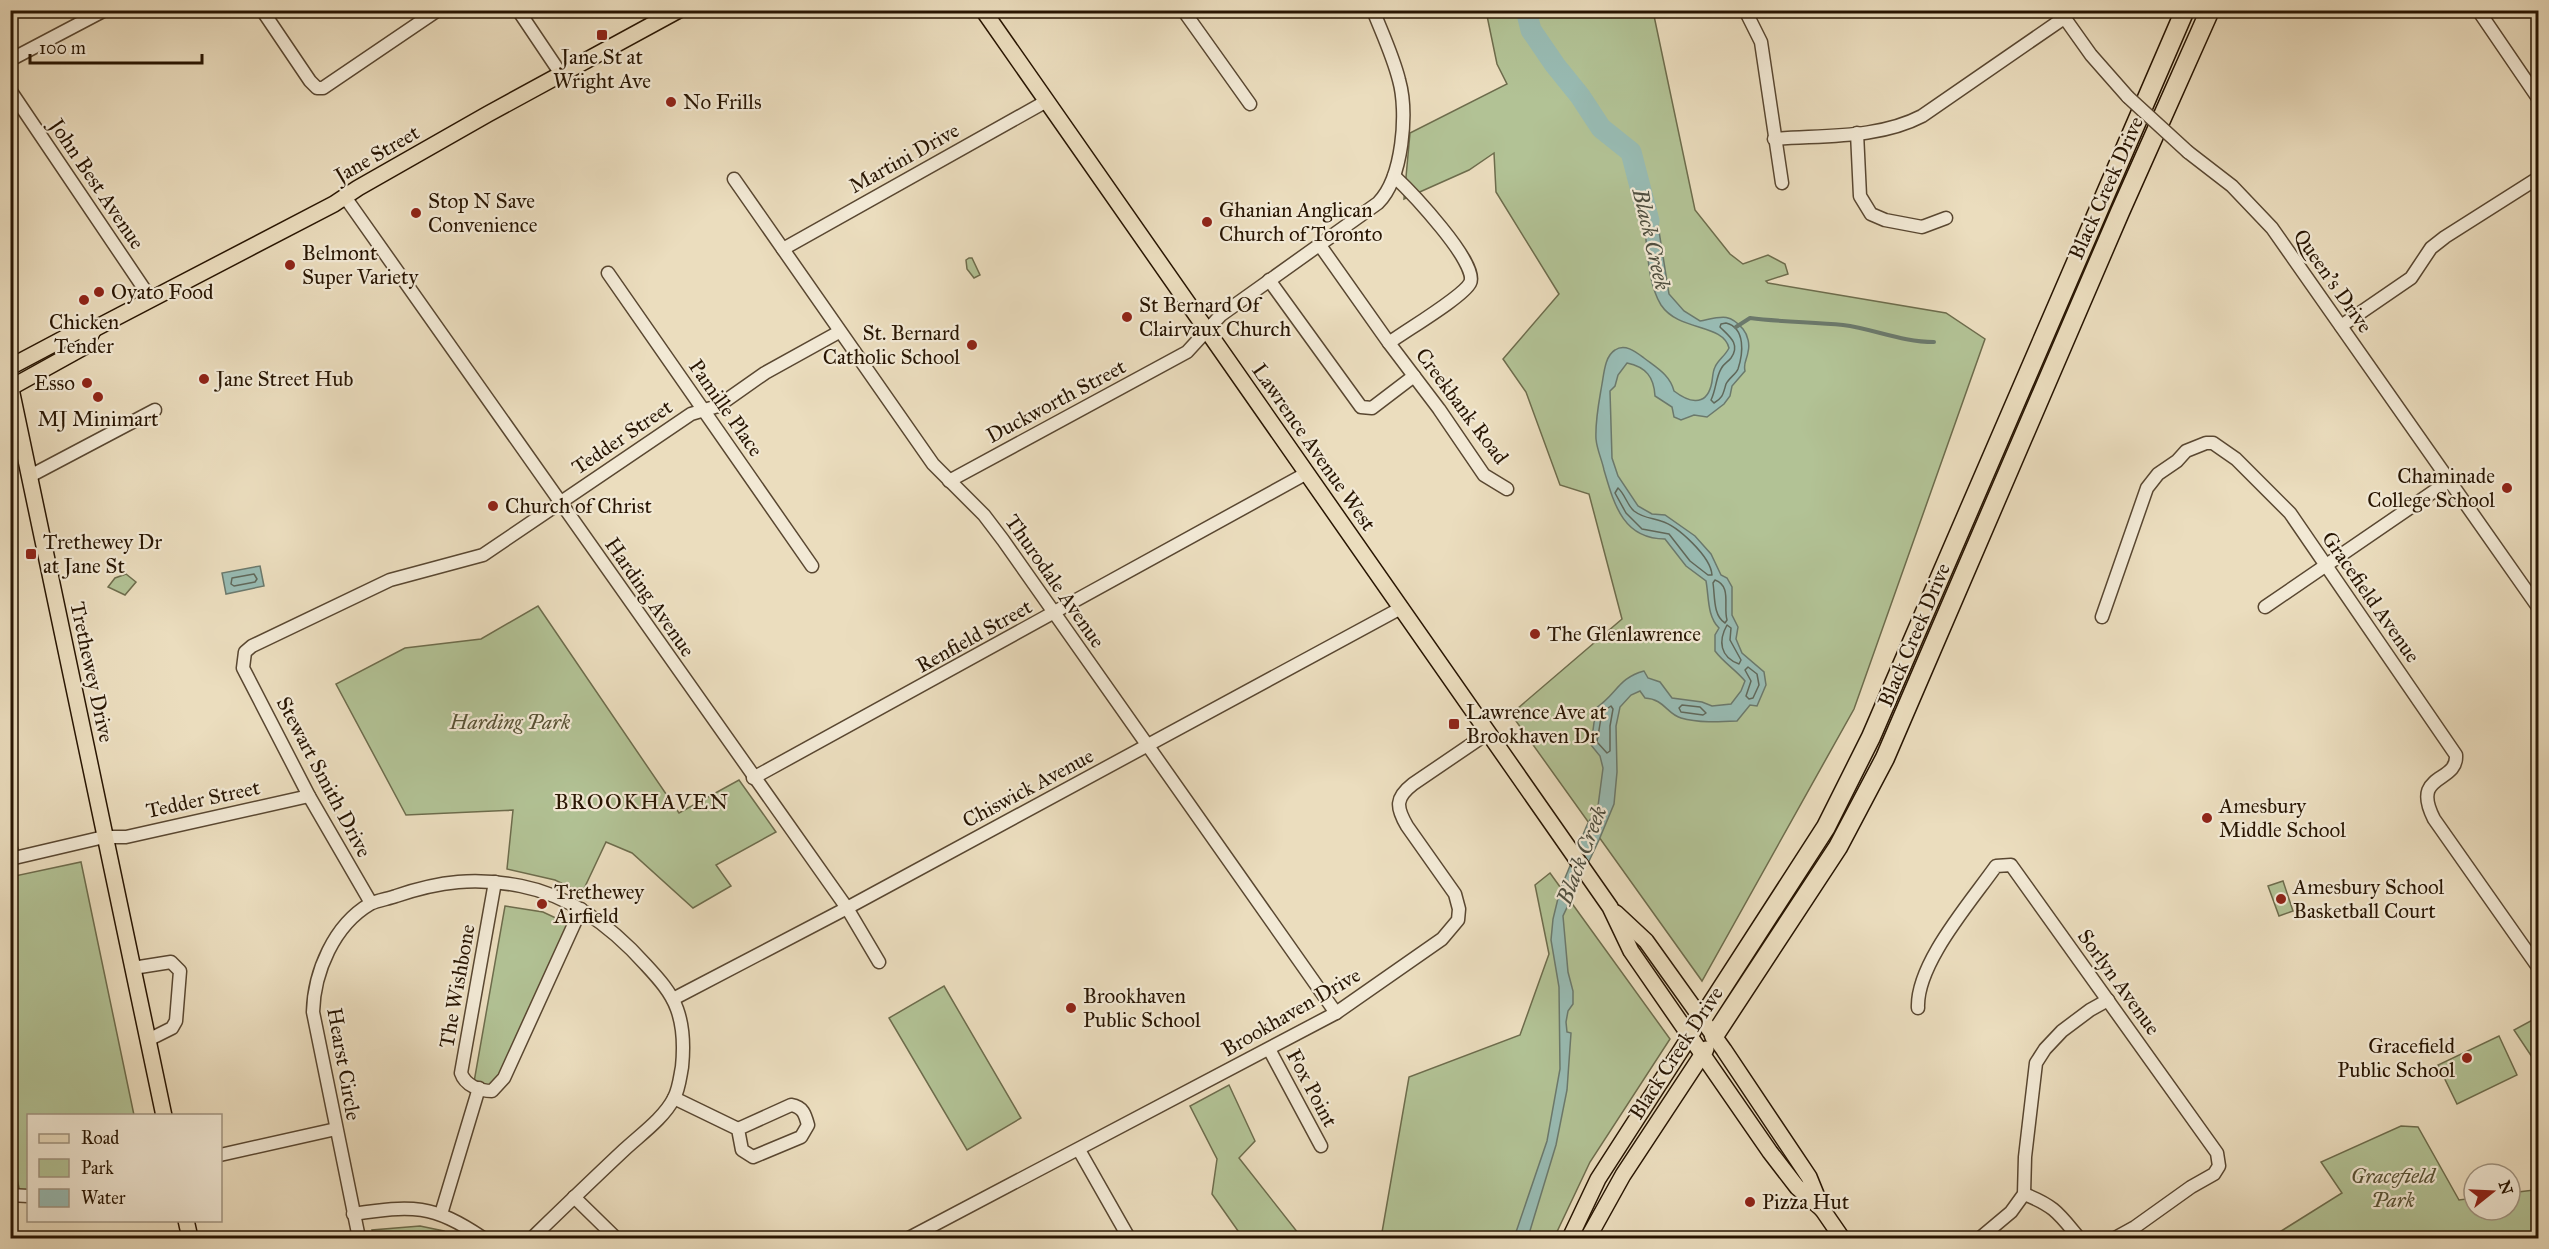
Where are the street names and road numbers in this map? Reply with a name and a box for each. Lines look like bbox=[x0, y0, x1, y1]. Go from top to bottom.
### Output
street label: John Best Avenue bbox=[43, 112, 150, 254]
street label: Black Creek Drive bbox=[2063, 112, 2149, 264]
street label: Martini Drive bbox=[844, 117, 964, 199]
street label: Jane Street bbox=[328, 119, 425, 190]
street label: Queen's Drive bbox=[2288, 224, 2378, 338]
street label: Creekbank Road bbox=[1410, 343, 1514, 470]
street label: Duckworth Street bbox=[982, 353, 1131, 449]
street label: Pamille Place bbox=[683, 354, 769, 462]
street label: Lawrence Avenue West bbox=[1246, 358, 1382, 536]
street label: Tedder Street bbox=[567, 394, 678, 480]
street label: Thurodale Avenue bbox=[999, 509, 1111, 653]
street label: Gracefield Avenue bbox=[2316, 526, 2426, 668]
street label: Harding Avenue bbox=[599, 532, 701, 662]
street label: Black Creek Drive bbox=[1872, 559, 1956, 711]
street label: Renfield Street bbox=[911, 593, 1037, 679]
street label: Trethewey Drive bbox=[64, 599, 120, 745]
street label: Stewart Smith Drive bbox=[271, 692, 377, 862]
street label: Chiswick Avenue bbox=[958, 742, 1098, 834]
street label: Tedder Street bbox=[144, 774, 263, 824]
street label: The Wishbone bbox=[433, 922, 481, 1050]
street label: Sorlyn Avenue bbox=[2072, 924, 2166, 1040]
street label: Brookhaven Drive bbox=[1217, 962, 1365, 1062]
street label: Black Creek Drive bbox=[1623, 981, 1729, 1125]
street label: Hearst Circle bbox=[321, 1006, 367, 1123]
street label: Fox Point bbox=[1281, 1045, 1344, 1132]

